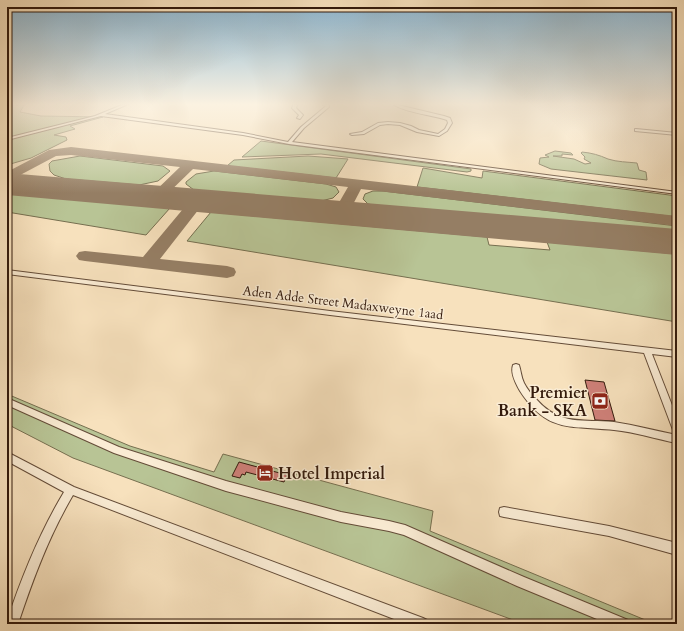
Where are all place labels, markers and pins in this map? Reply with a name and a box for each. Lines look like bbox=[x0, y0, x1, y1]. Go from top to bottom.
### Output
place label: Premier Bank - SKA bbox=[498, 382, 588, 422]
bank icon: Premier Bank - SKA bbox=[590, 391, 610, 411]
hotel icon: Hotel Imperial bbox=[255, 463, 275, 483]
place label: Hotel Imperial bbox=[278, 463, 385, 485]

